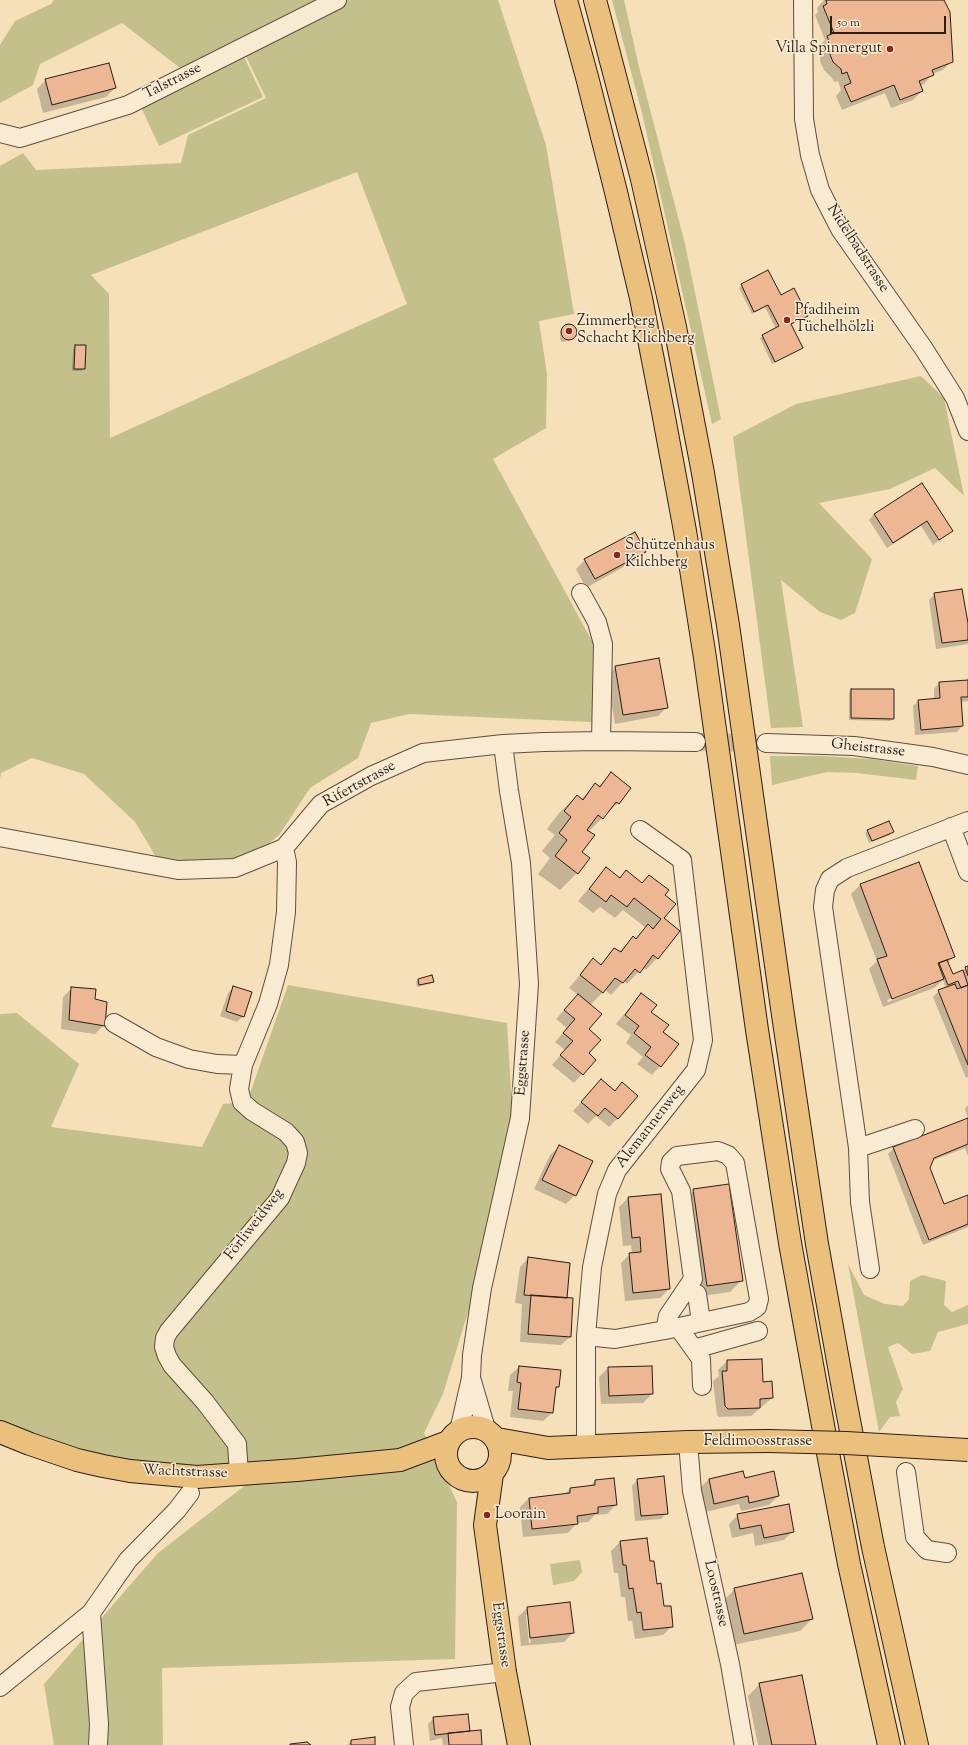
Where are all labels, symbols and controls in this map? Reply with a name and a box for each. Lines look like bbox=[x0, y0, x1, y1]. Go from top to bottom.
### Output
scale bar bbox=[832, 8, 948, 34]
text: 50 m bbox=[837, 14, 860, 32]
place label: Villa Spinnergut bbox=[775, 40, 882, 58]
marker: Villa Spinnergut bbox=[885, 44, 895, 54]
street label: Talstrasse bbox=[141, 60, 205, 104]
street label: Nidelbadstrasse bbox=[822, 202, 892, 296]
place label: Pfadiheim Tüchelhölzli bbox=[795, 302, 874, 337]
place label: Zimmerberg Schacht Klichberg bbox=[577, 313, 695, 348]
marker: Pfadiheim Tüchelhölzli bbox=[782, 315, 792, 325]
marker: Zimmerberg Schacht Klichberg bbox=[564, 326, 574, 336]
place label: Schützenhaus Kilchberg bbox=[625, 537, 715, 572]
marker: Schützenhaus Kilchberg bbox=[612, 550, 622, 560]
street label: Gheistrasse bbox=[830, 736, 906, 762]
street label: Rifertstrasse bbox=[321, 758, 399, 812]
street label: Eggstrasse bbox=[513, 1029, 535, 1097]
street label: Alemannenweg bbox=[613, 1082, 689, 1172]
street label: Förliweidweg bbox=[222, 1186, 288, 1264]
street label: Feldimoosstrasse bbox=[704, 1433, 812, 1451]
street label: Wachtstrasse bbox=[142, 1463, 228, 1483]
place label: Loorain bbox=[495, 1506, 546, 1524]
marker: Loorain bbox=[482, 1510, 492, 1520]
street label: Loostrasse bbox=[699, 1559, 731, 1629]
street label: Eggstrasse bbox=[486, 1601, 514, 1669]

